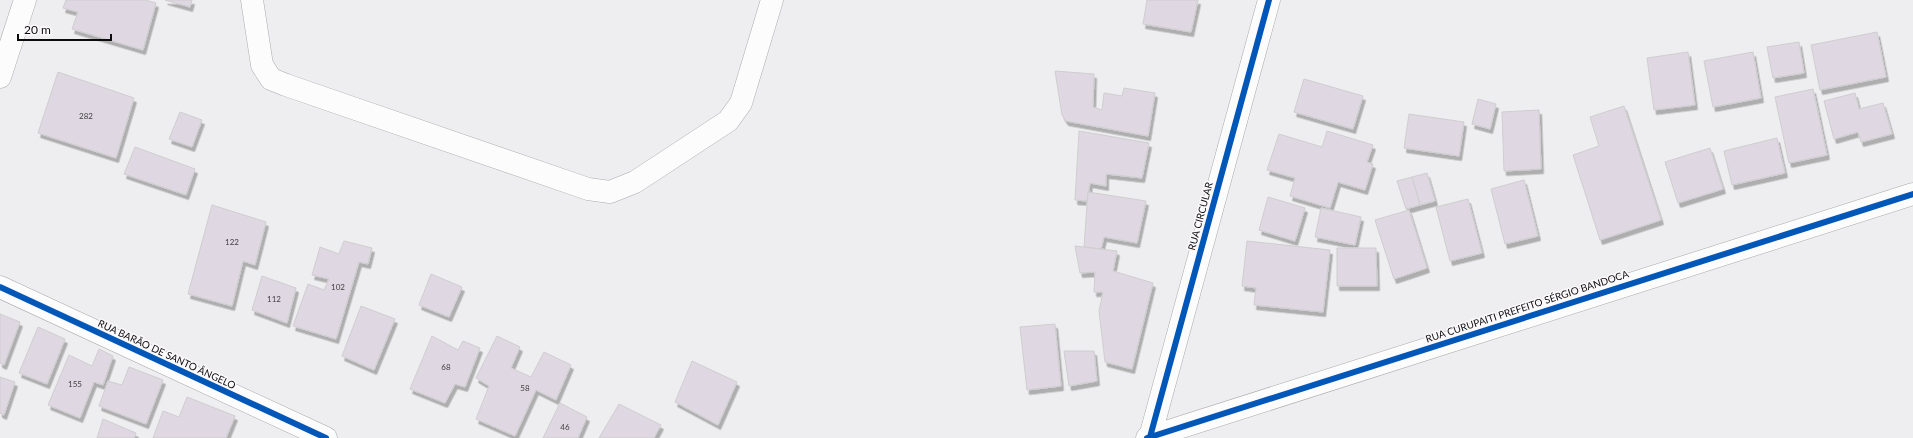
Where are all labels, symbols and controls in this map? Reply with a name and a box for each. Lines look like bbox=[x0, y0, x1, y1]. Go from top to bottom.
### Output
scale bar bbox=[18, 16, 111, 42]
text: 20 m bbox=[24, 22, 51, 37]
house number: 282 bbox=[79, 111, 93, 121]
street label: RUA CIRCULAR bbox=[1185, 180, 1215, 252]
house number: 122 bbox=[225, 237, 239, 247]
street label: RUA CURUPAITI PREFEITO SÉRGIO BANDOCA bbox=[1424, 267, 1630, 345]
house number: 102 bbox=[331, 282, 345, 292]
house number: 112 bbox=[267, 294, 281, 304]
street label: RUA BARÃO DE SANTO ÂNGELO bbox=[96, 317, 238, 391]
house number: 68 bbox=[441, 362, 451, 372]
house number: 155 bbox=[68, 379, 82, 389]
house number: 58 bbox=[520, 383, 530, 393]
house number: 46 bbox=[560, 422, 570, 432]

